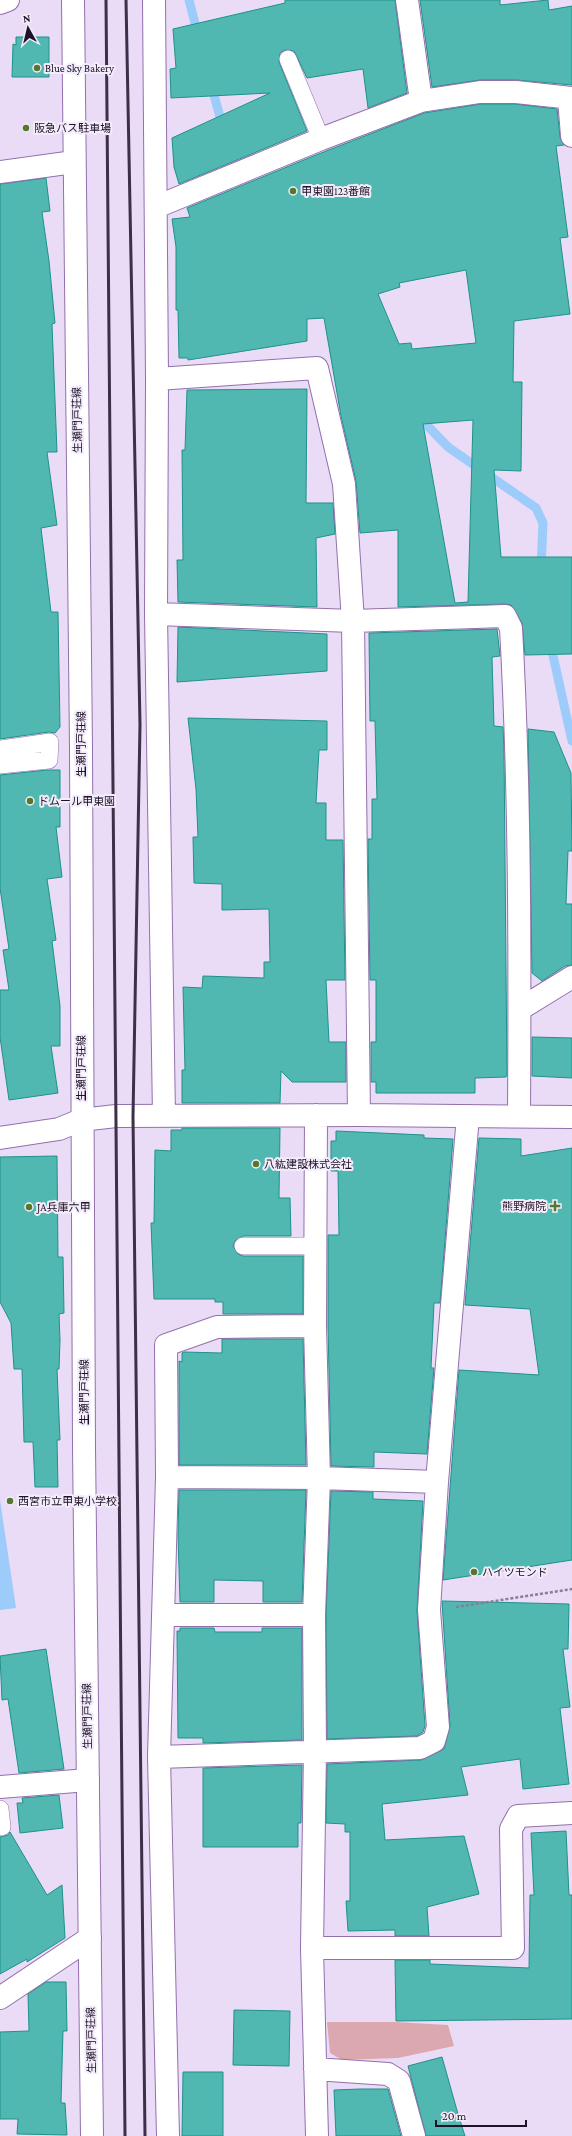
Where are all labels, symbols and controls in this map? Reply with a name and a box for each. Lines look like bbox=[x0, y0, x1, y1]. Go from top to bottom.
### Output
north arrow bbox=[8, 8, 48, 48]
text: N bbox=[22, 12, 32, 25]
place label: Blue Sky Bakery bbox=[45, 62, 115, 75]
marker: Blue Sky Bakery bbox=[32, 63, 42, 73]
place label: 阪急バス駐車場 bbox=[34, 122, 111, 134]
marker: 阪急バス駐車場 bbox=[21, 123, 31, 133]
place label: 甲東園123番館 bbox=[301, 185, 370, 197]
marker: 甲東園123番館 bbox=[288, 186, 298, 196]
street label: 生瀬門戸荘線 bbox=[70, 387, 84, 453]
street label: 生瀬門戸荘線 bbox=[75, 711, 87, 777]
place label: ドムール甲東園 bbox=[38, 795, 115, 807]
marker: ドムール甲東園 bbox=[25, 796, 35, 806]
street label: 生瀬門戸荘線 bbox=[75, 1035, 87, 1101]
place label: 八紘建設株式会社 bbox=[264, 1158, 352, 1170]
marker: 八紘建設株式会社 bbox=[251, 1159, 261, 1169]
place label: 熊野病院 bbox=[502, 1200, 546, 1212]
marker: 熊野病院 bbox=[549, 1200, 561, 1212]
place label: JA兵庫六甲 bbox=[36, 1201, 91, 1214]
marker: JA兵庫六甲 bbox=[24, 1202, 34, 1212]
street label: 生瀬門戸荘線 bbox=[78, 1359, 90, 1425]
place label: 西宮市立甲東小学校 bbox=[18, 1495, 117, 1507]
marker: 西宮市立甲東小学校 bbox=[5, 1496, 15, 1506]
place label: ハイツモンド bbox=[482, 1566, 548, 1578]
marker: ハイツモンド bbox=[469, 1567, 479, 1577]
street label: 生瀬門戸荘線 bbox=[80, 1683, 94, 1749]
street label: 生瀬門戸荘線 bbox=[84, 2007, 98, 2073]
scale bar bbox=[436, 2102, 526, 2128]
text: 20 m bbox=[442, 2109, 467, 2123]

